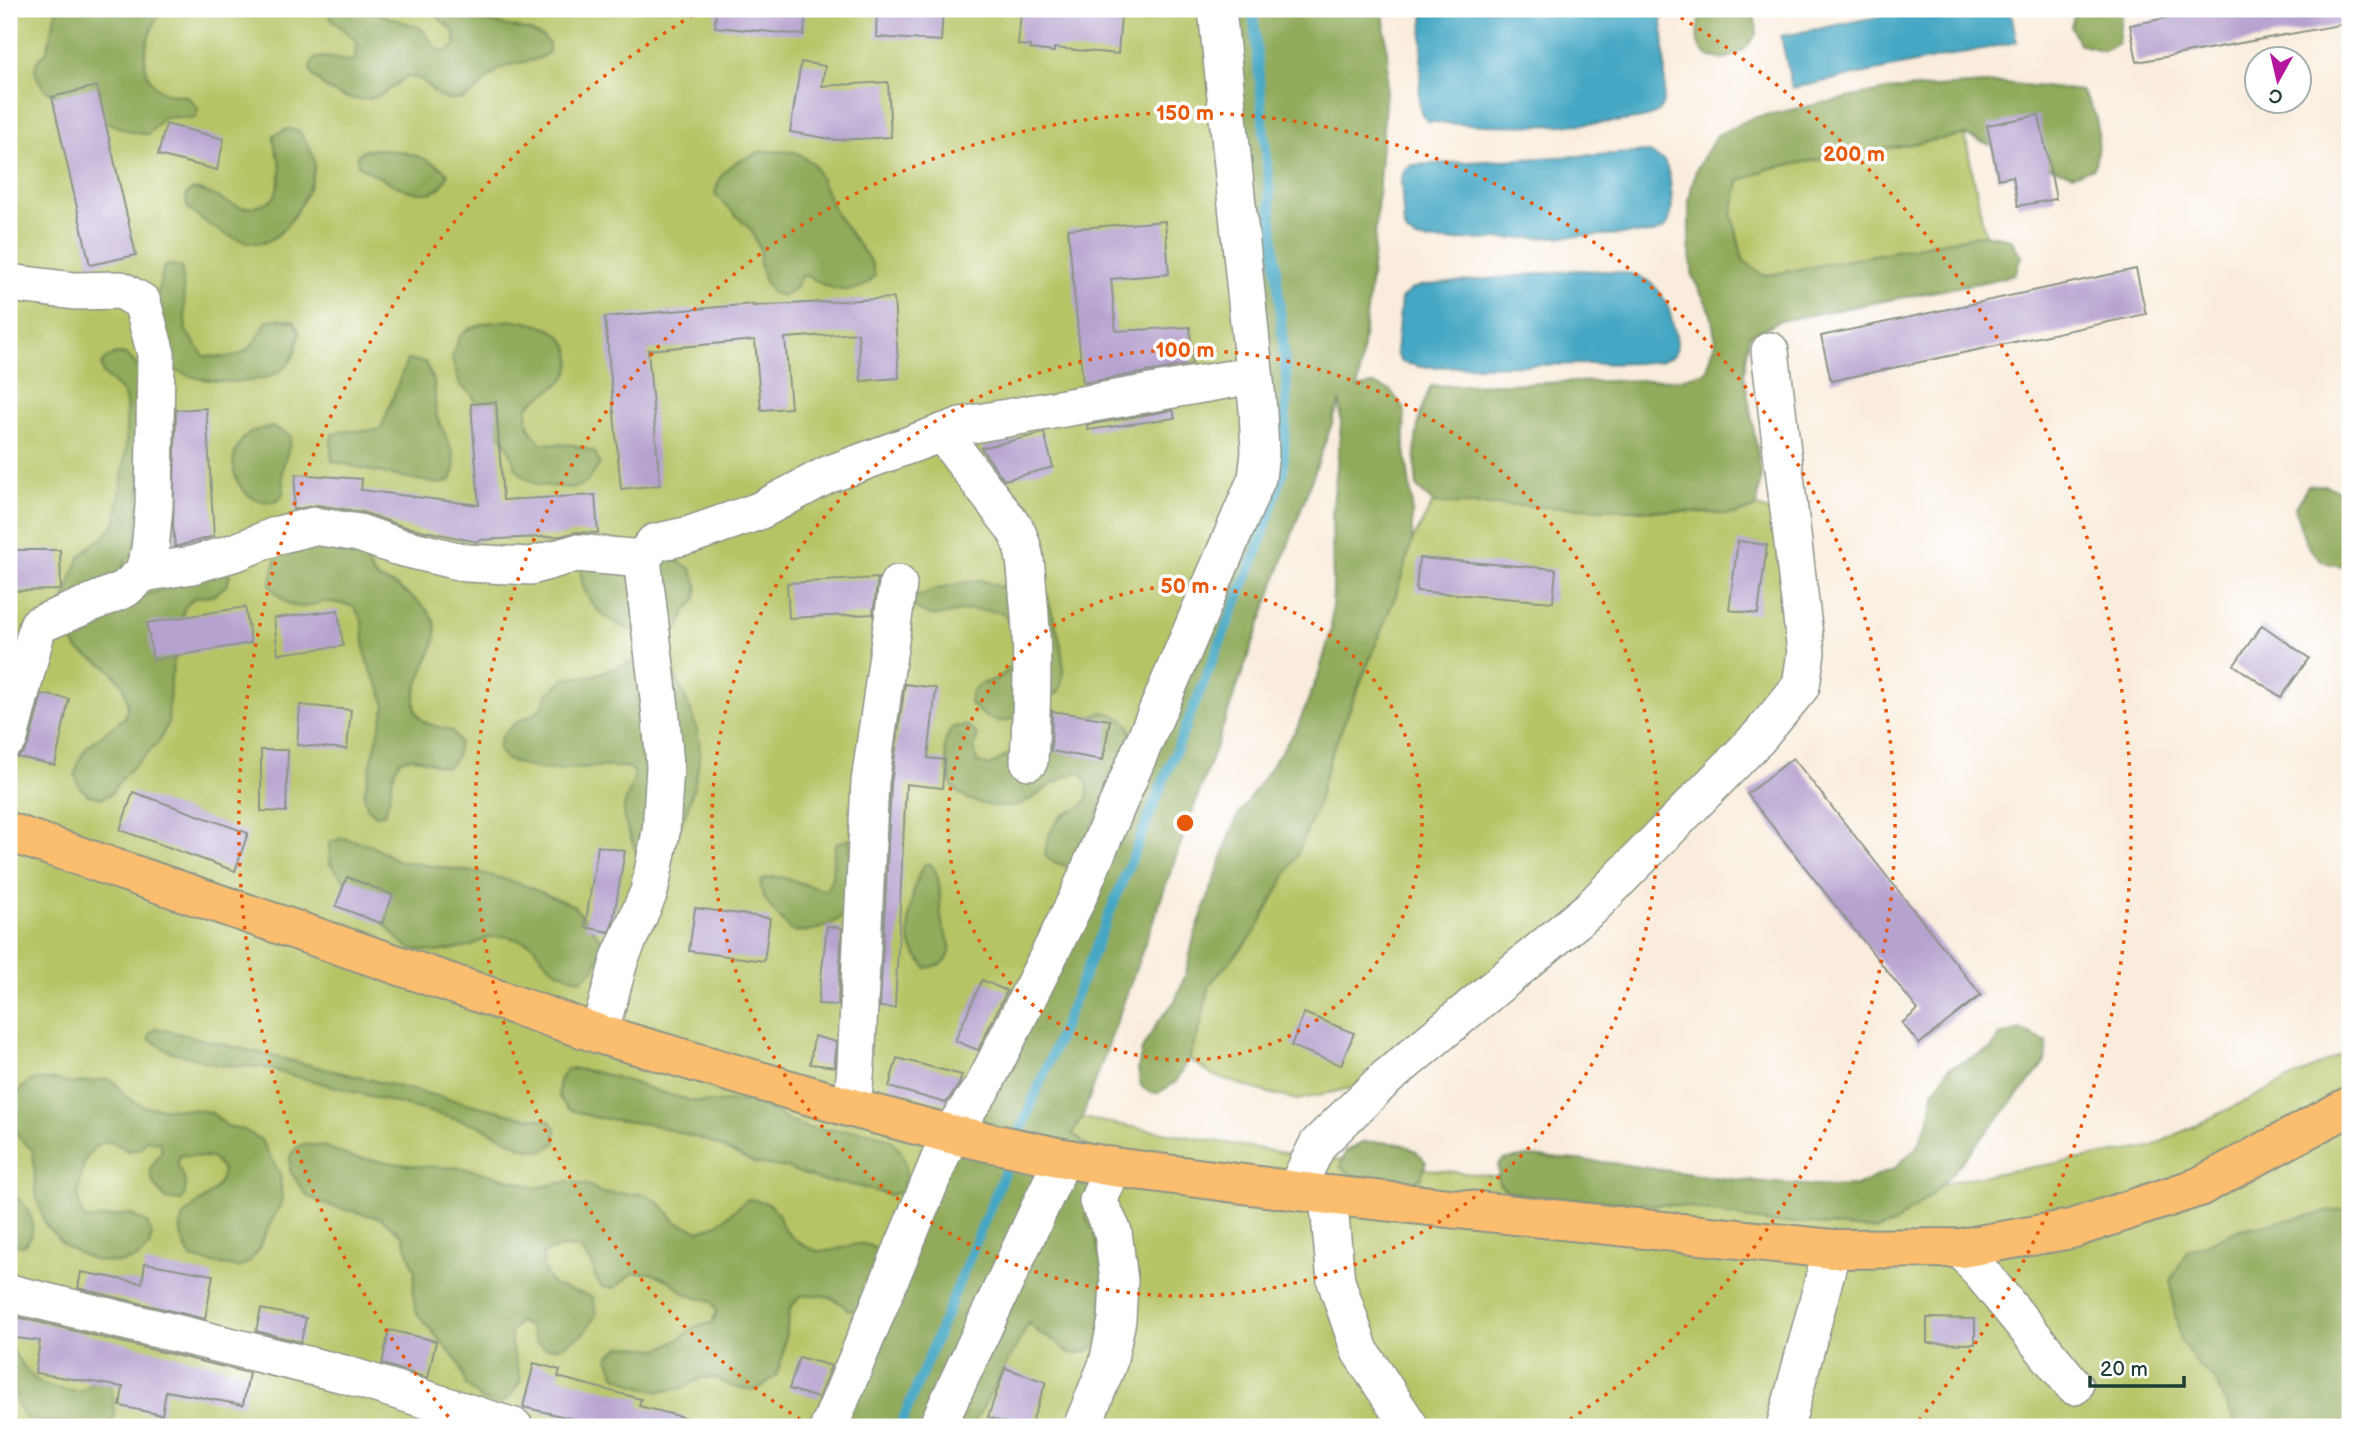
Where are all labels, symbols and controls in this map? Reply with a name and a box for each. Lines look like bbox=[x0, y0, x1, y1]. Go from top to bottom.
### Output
north arrow bbox=[2244, 46, 2314, 116]
text: С bbox=[2268, 83, 2284, 108]
text: 150 m bbox=[1156, 101, 1214, 126]
text: 200 m bbox=[1823, 142, 1885, 167]
text: 100 m bbox=[1156, 338, 1214, 363]
text: 50 m bbox=[1161, 574, 1209, 599]
centre of rings bbox=[1173, 811, 1197, 835]
scale bar bbox=[2090, 1345, 2184, 1389]
text: 20 m bbox=[2100, 1357, 2148, 1382]

